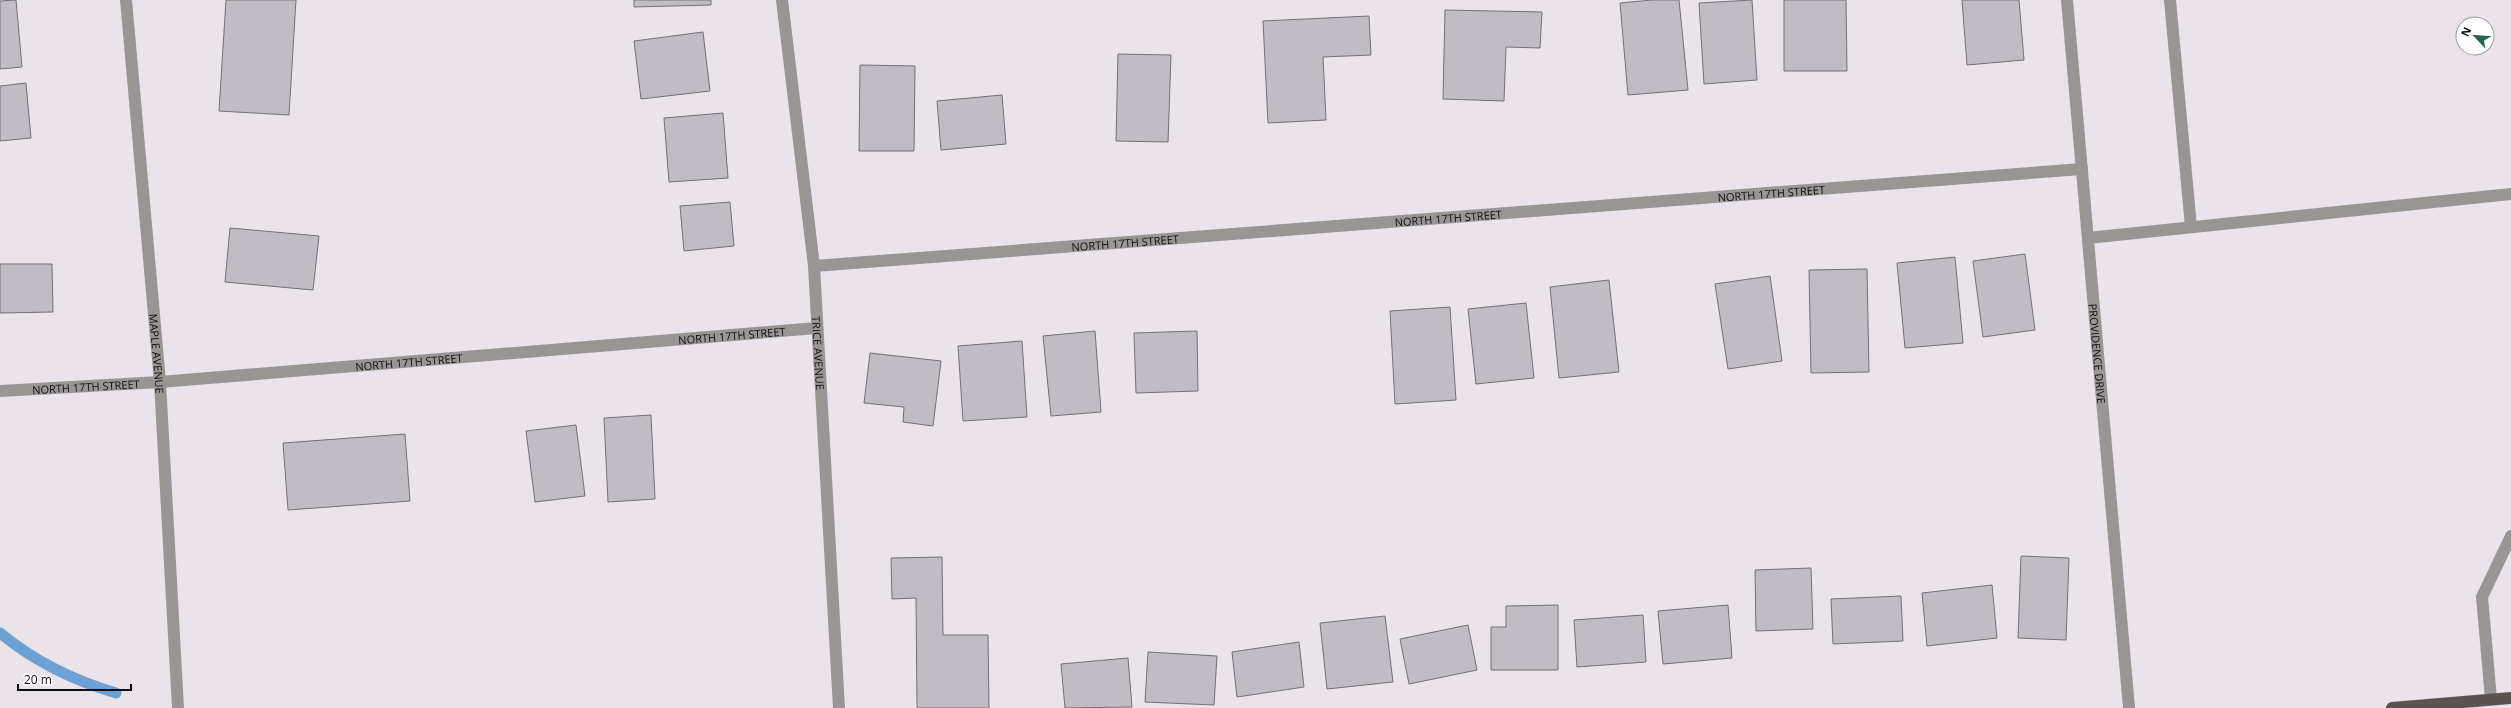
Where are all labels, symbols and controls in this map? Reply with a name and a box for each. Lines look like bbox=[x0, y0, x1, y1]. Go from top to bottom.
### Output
north arrow bbox=[2455, 16, 2495, 56]
text: N bbox=[2457, 24, 2474, 39]
street label: NORTH 17TH STREET bbox=[1717, 181, 1825, 204]
street label: NORTH 17TH STREET bbox=[1394, 206, 1502, 229]
street label: NORTH 17TH STREET bbox=[1071, 231, 1179, 254]
street label: PROVIDENCE DRIVE bbox=[2086, 303, 2110, 404]
street label: MAPLE AVENUE bbox=[146, 313, 168, 394]
street label: TRICE AVENUE bbox=[809, 316, 828, 390]
street label: NORTH 17TH STREET bbox=[678, 323, 786, 347]
street label: NORTH 17TH STREET bbox=[355, 350, 463, 373]
street label: NORTH 17TH STREET bbox=[32, 376, 140, 397]
scale bar bbox=[18, 666, 131, 692]
text: 20 m bbox=[24, 671, 52, 688]

